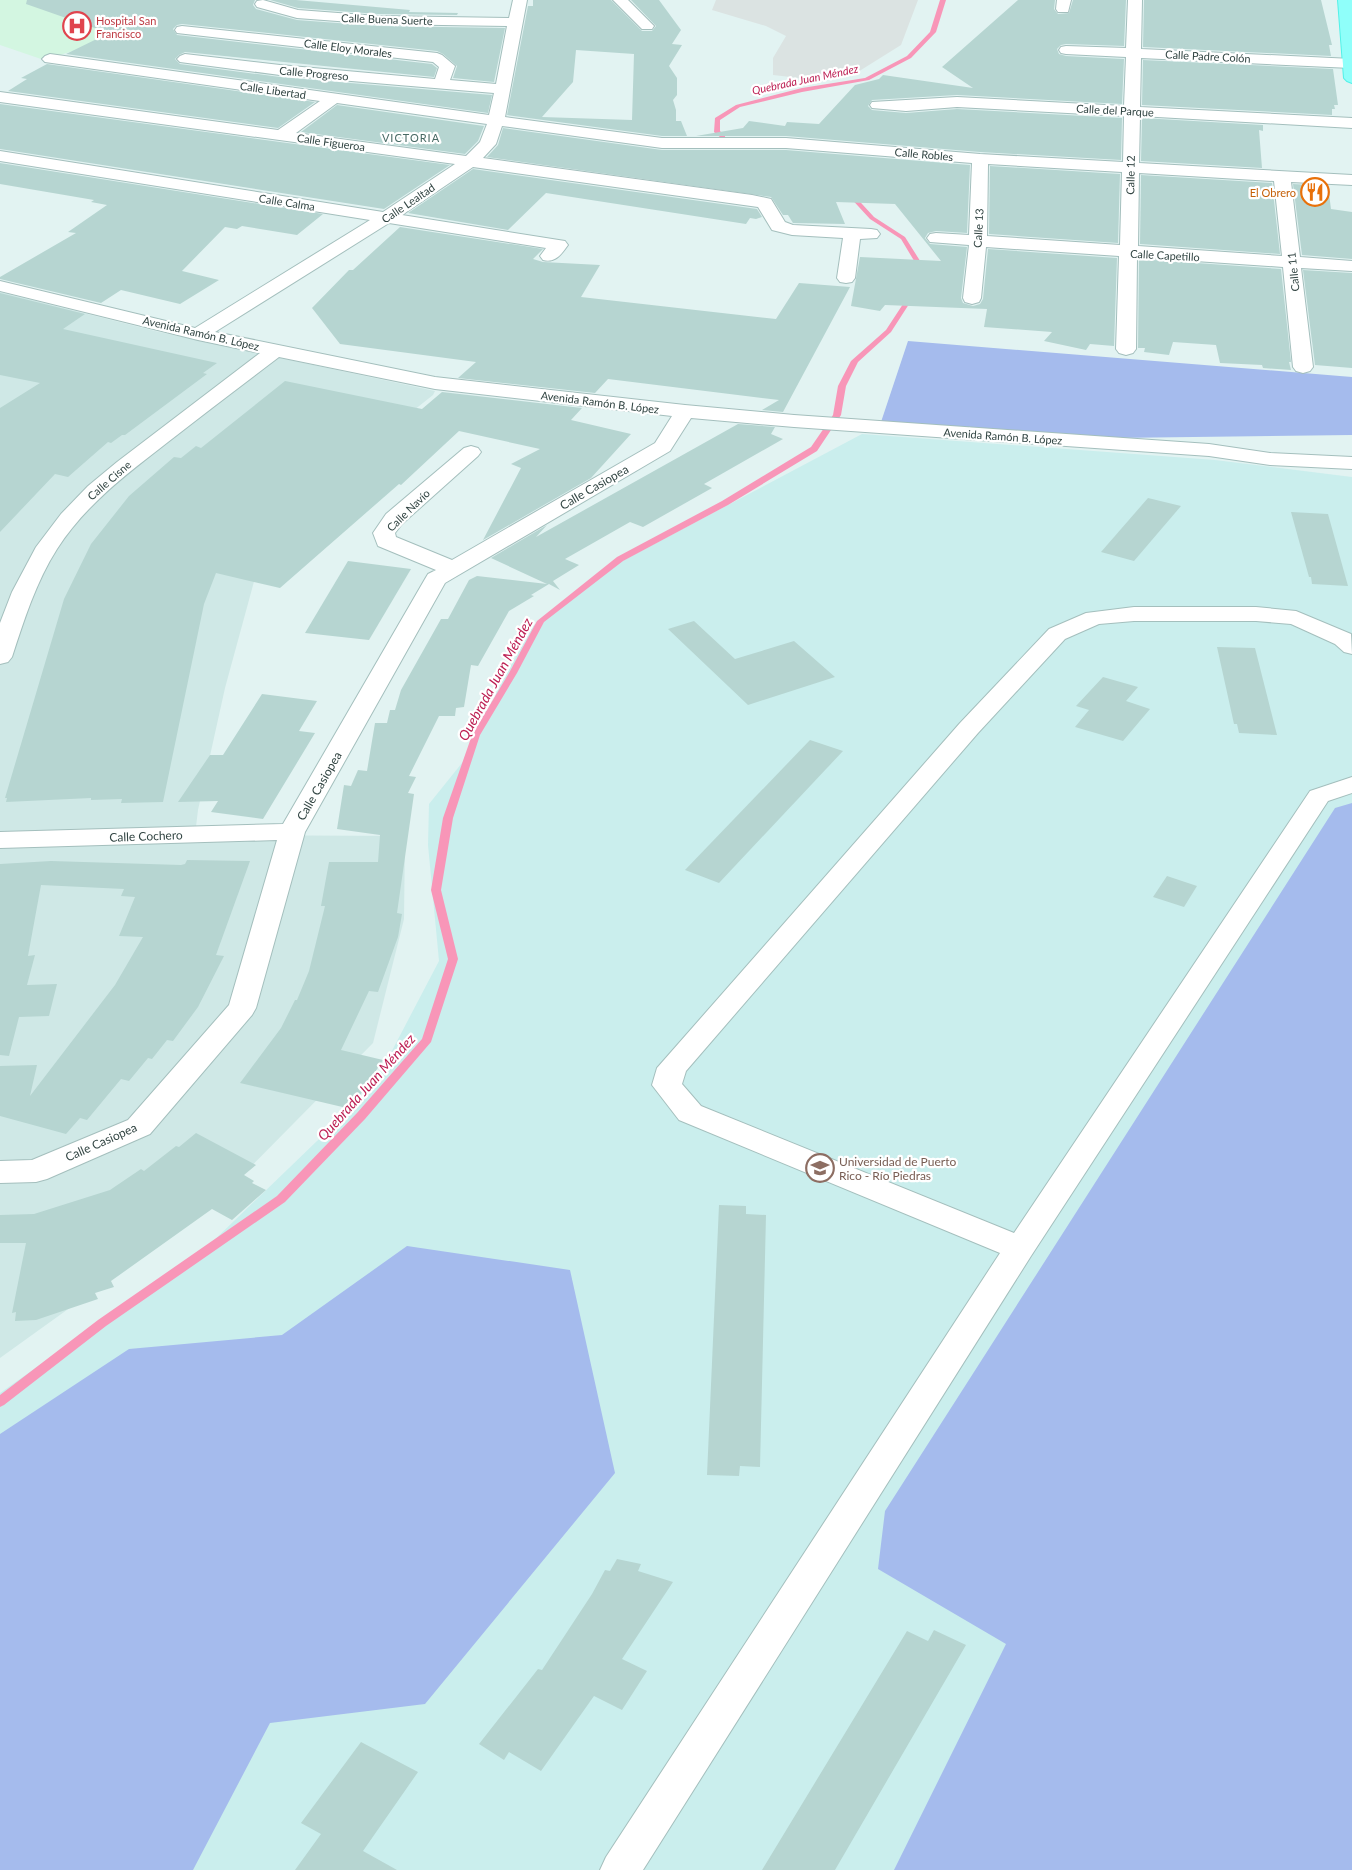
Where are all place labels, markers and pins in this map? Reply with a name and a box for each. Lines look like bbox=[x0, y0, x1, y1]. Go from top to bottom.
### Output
hospital icon: Hospital San Francisco bbox=[62, 11, 92, 41]
place label: Hospital San Francisco bbox=[96, 14, 156, 40]
restaurant icon: El Obrero bbox=[1300, 177, 1330, 207]
place label: El Obrero bbox=[1250, 186, 1296, 199]
school or university icon: Universidad de Puerto Rico - Río Piedras bbox=[805, 1153, 835, 1183]
place label: Universidad de Puerto Rico - Río Piedras bbox=[839, 1154, 956, 1183]

